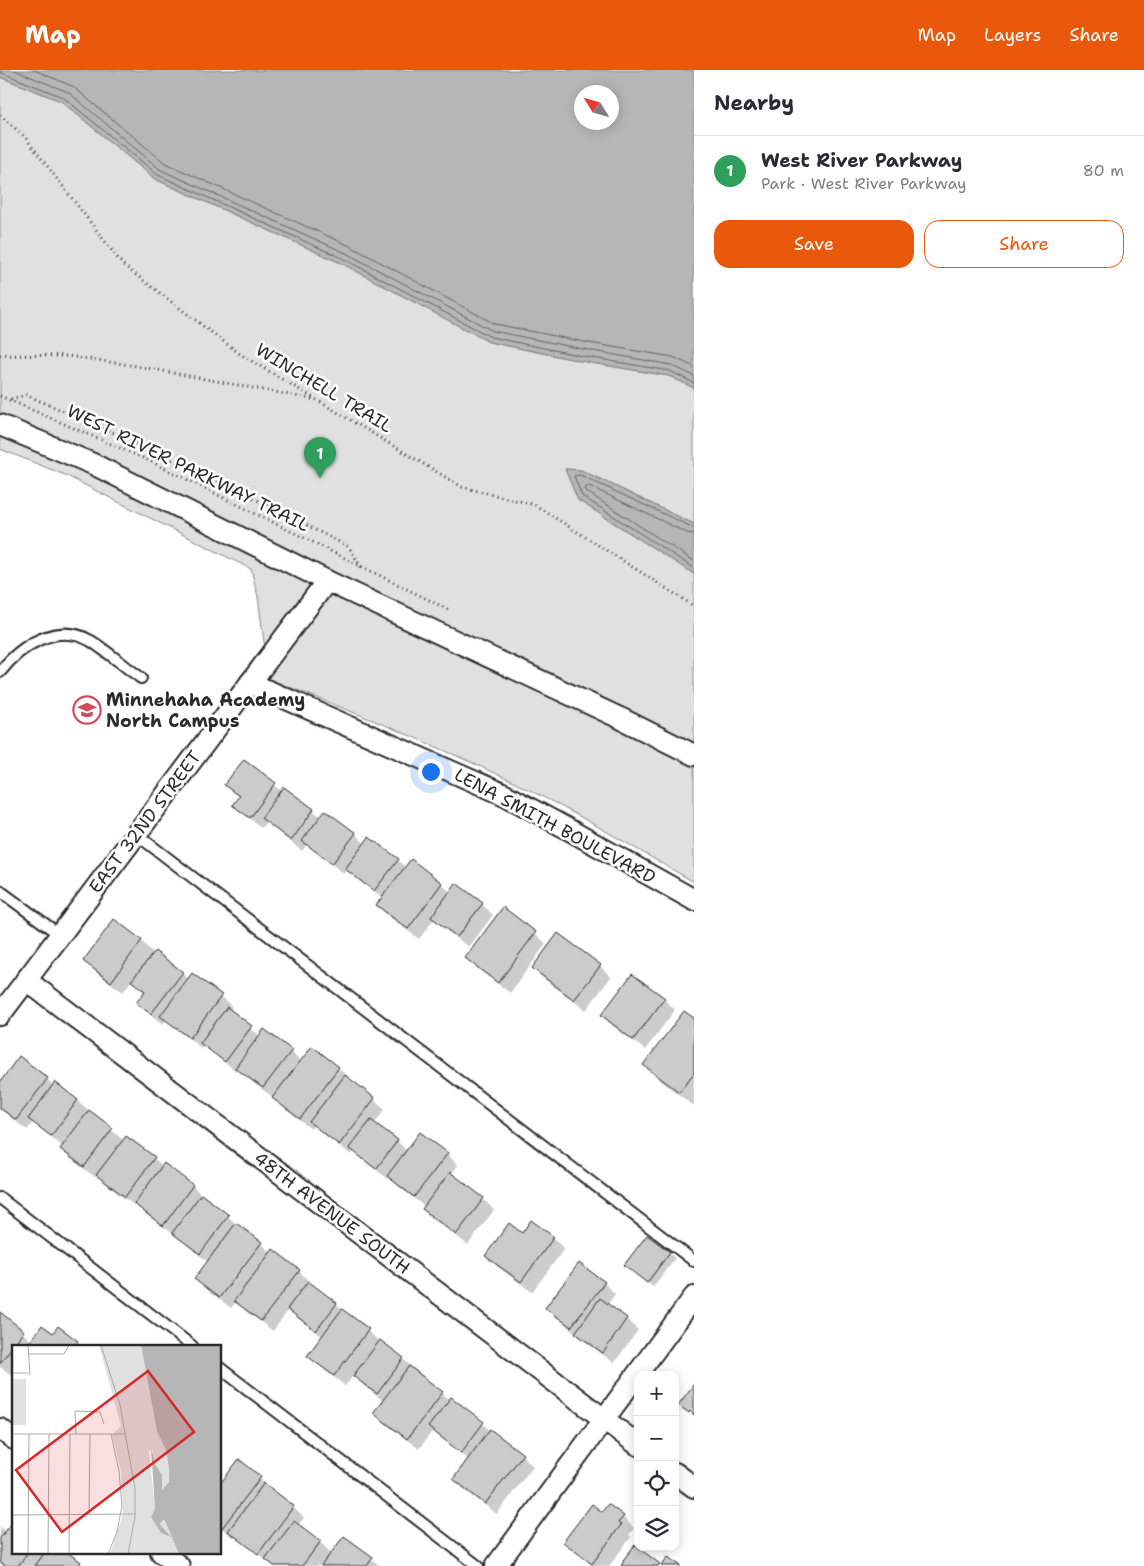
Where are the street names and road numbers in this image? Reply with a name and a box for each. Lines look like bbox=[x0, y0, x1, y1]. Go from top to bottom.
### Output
street label: WINCHELL TRAIL bbox=[251, 338, 397, 438]
street label: WEST RIVER PARKWAY TRAIL bbox=[63, 399, 313, 537]
street label: EAST 32ND STREET bbox=[83, 746, 207, 898]
street label: LENA SMITH BOULEVARD bbox=[450, 763, 660, 889]
street label: 48TH AVENUE SOUTH bbox=[249, 1146, 415, 1280]

